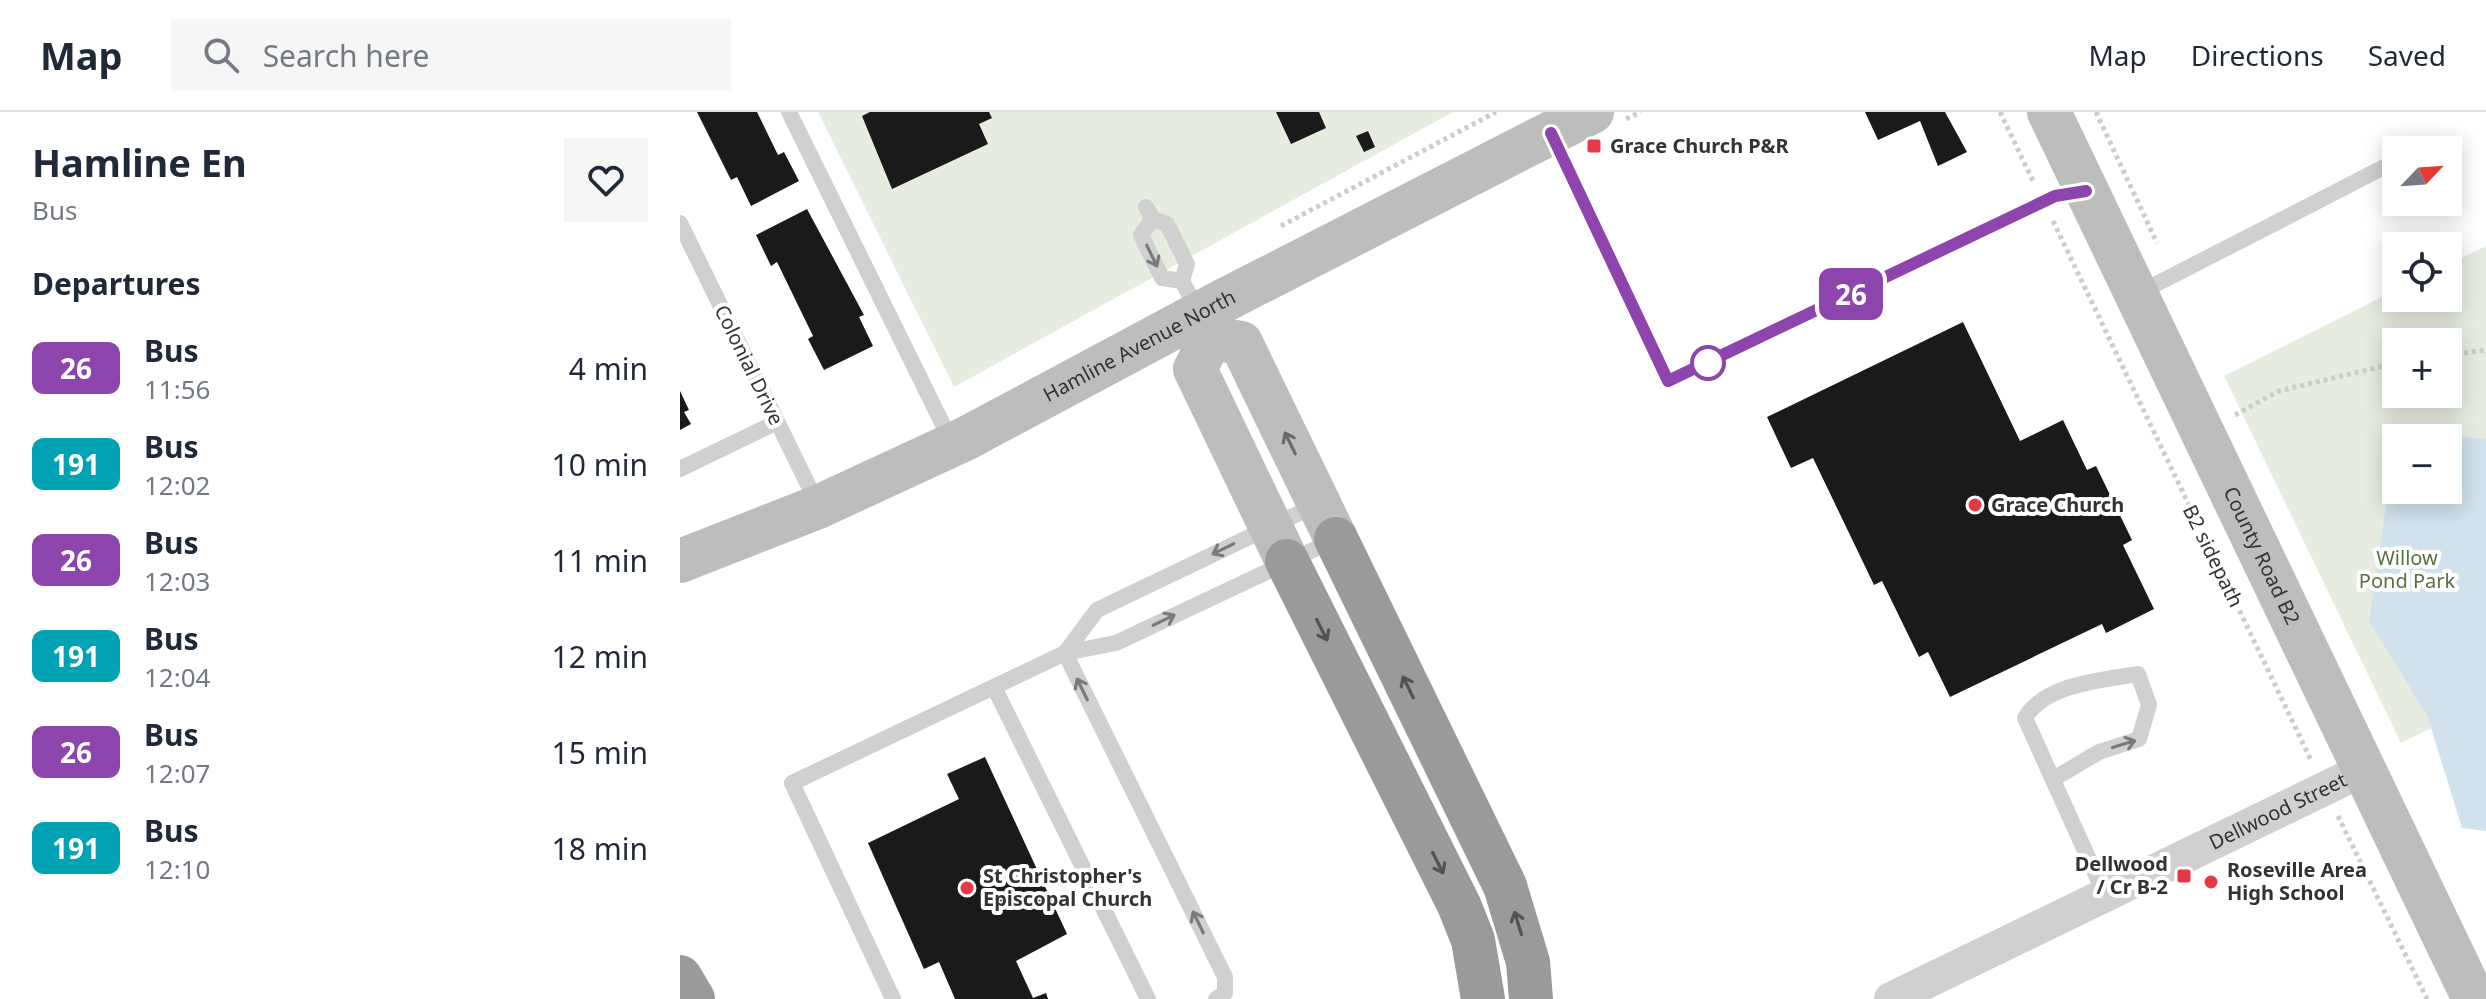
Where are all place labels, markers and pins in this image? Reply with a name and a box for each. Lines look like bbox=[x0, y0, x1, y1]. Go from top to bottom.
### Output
place label: Grace Church P&R bbox=[1610, 132, 1790, 159]
marker: Grace Church P&R bbox=[1585, 137, 1603, 155]
unlabelled marker bbox=[1691, 346, 1725, 380]
place label: Grace Church bbox=[1991, 491, 2124, 518]
marker: Grace Church bbox=[1966, 496, 1984, 514]
place label: Dellwood / Cr B-2 bbox=[2075, 850, 2168, 900]
place label: Roseville Area High School bbox=[2227, 856, 2367, 906]
place label: St Christopher's Episcopal Church bbox=[983, 862, 1152, 912]
marker: Dellwood / Cr B-2 bbox=[2175, 867, 2193, 885]
marker: Roseville Area High School bbox=[2202, 873, 2220, 891]
marker: St Christopher's Episcopal Church bbox=[958, 879, 976, 897]

